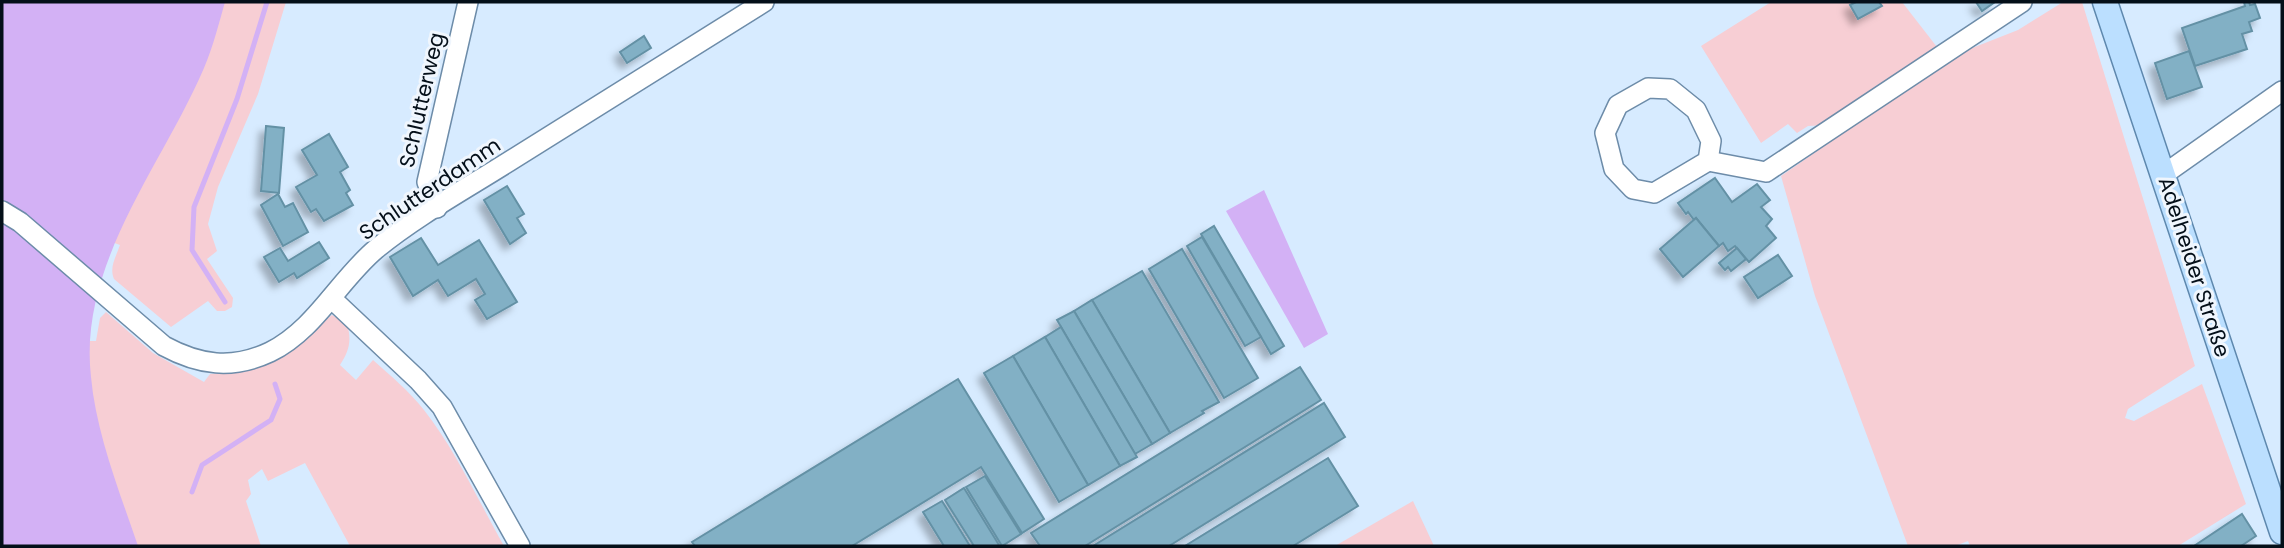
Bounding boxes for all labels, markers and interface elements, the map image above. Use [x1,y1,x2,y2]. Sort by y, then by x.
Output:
street label: Schlutterweg [392,30,451,170]
street label: Schlutterdamm [353,130,506,247]
street label: Adelheider Straße [2152,173,2237,361]

